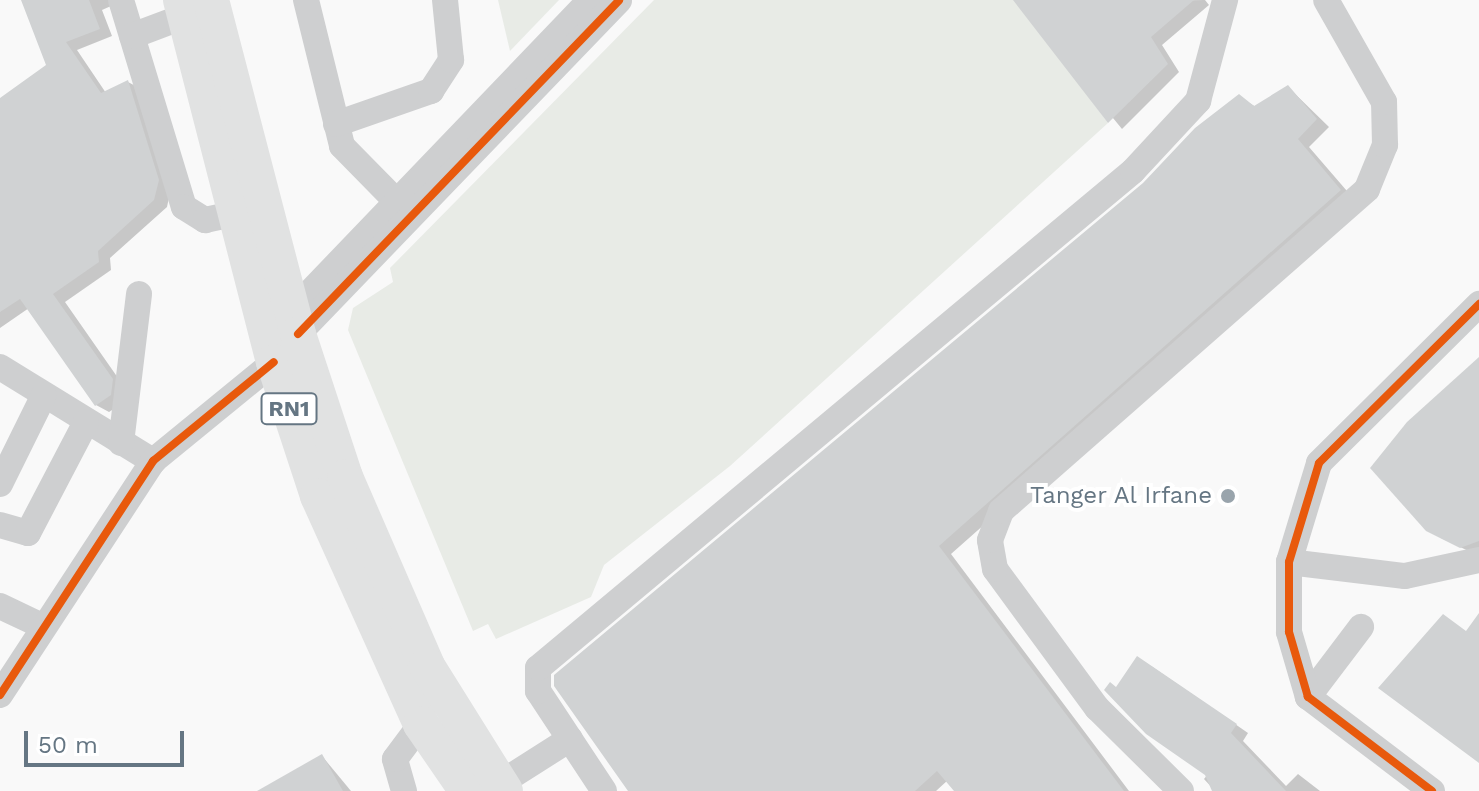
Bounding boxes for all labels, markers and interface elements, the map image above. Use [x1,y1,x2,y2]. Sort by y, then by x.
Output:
road number: RN1 [259,391,319,427]
place label: Tanger Al Irfane [1028,482,1212,510]
marker: Tanger Al Irfane [1219,487,1237,505]
scale bar [28,715,188,765]
text: 50 m [38,731,98,759]

